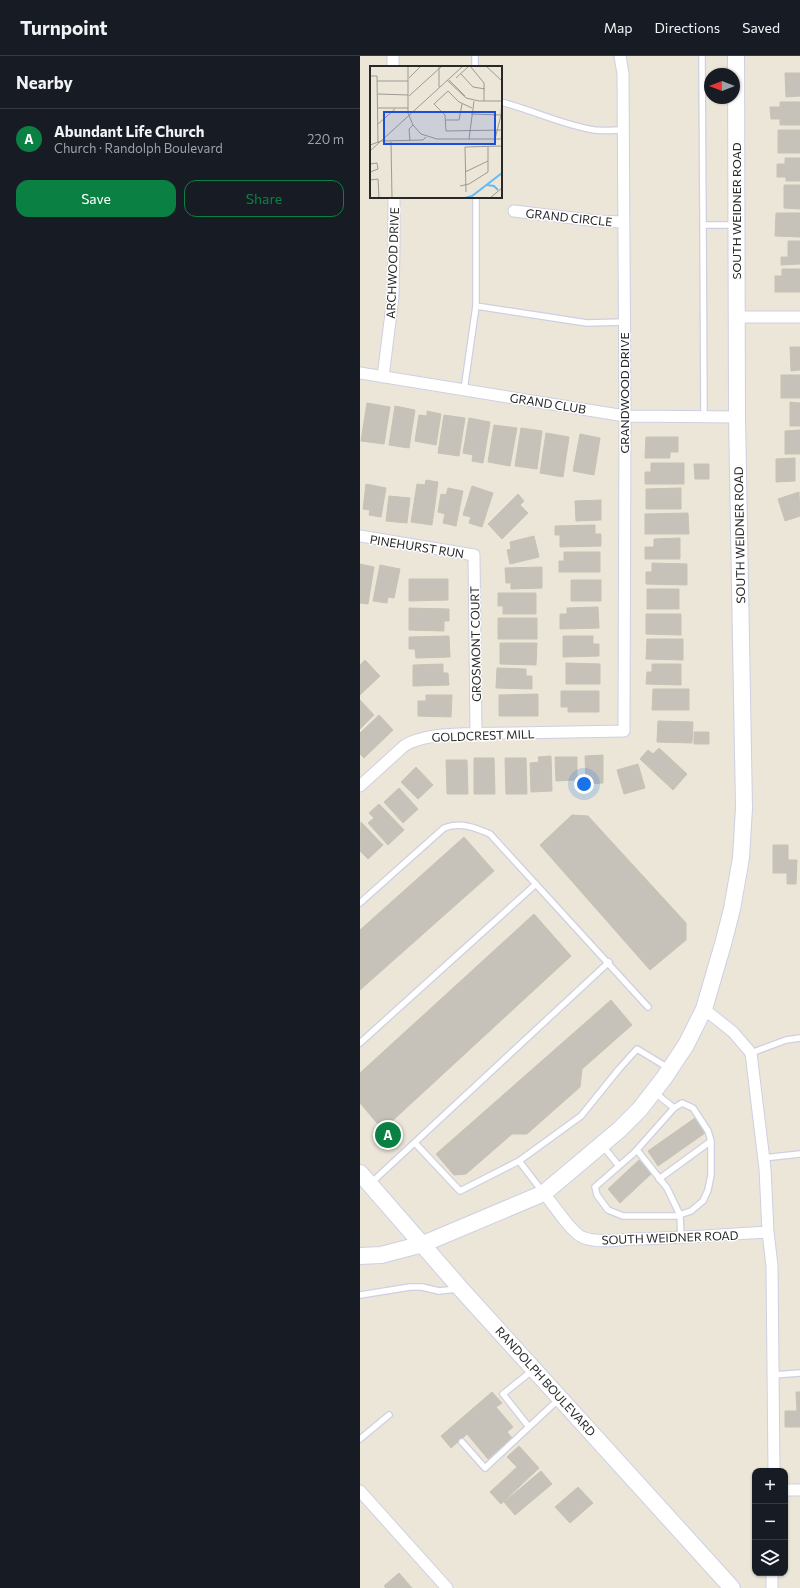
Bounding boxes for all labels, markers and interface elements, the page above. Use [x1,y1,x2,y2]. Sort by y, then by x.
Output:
text: Turnpoint [20,16,108,39]
text: Map [604,19,633,36]
text: Directions [655,19,720,36]
text: Saved [742,19,780,36]
inset map [370,66,502,198]
north arrow [704,68,740,104]
text: Nearby [16,72,73,93]
text: Abundant Life Church [54,122,204,140]
text: A [24,131,34,147]
text: 220 m [307,131,344,147]
text: Church · Randolph Boulevard [54,140,223,156]
street label: SOUTH WEIDNER ROAD [729,142,743,280]
button: Save [16,180,176,217]
button: Share [184,180,344,217]
street label: GRAND CIRCLE [525,205,613,229]
street label: ARCHWOOD DRIVE [383,207,401,319]
street label: GRANDWOOD DRIVE [617,332,631,454]
street label: GRAND CLUB [509,390,587,416]
street label: SOUTH WEIDNER ROAD [731,466,747,604]
street label: PINEHURST RUN [369,532,465,560]
street label: GROSMONT COURT [467,586,483,702]
street label: GOLDCREST MILL [431,726,535,744]
your location [574,774,594,794]
pin: A [375,1120,401,1150]
street label: SOUTH WEIDNER ROAD [601,1228,739,1246]
street label: RANDOLPH BOULEVARD [493,1323,599,1439]
map controls [752,1468,788,1576]
button: + [752,1468,788,1504]
button: − [752,1504,788,1540]
button: layers [752,1540,788,1576]

